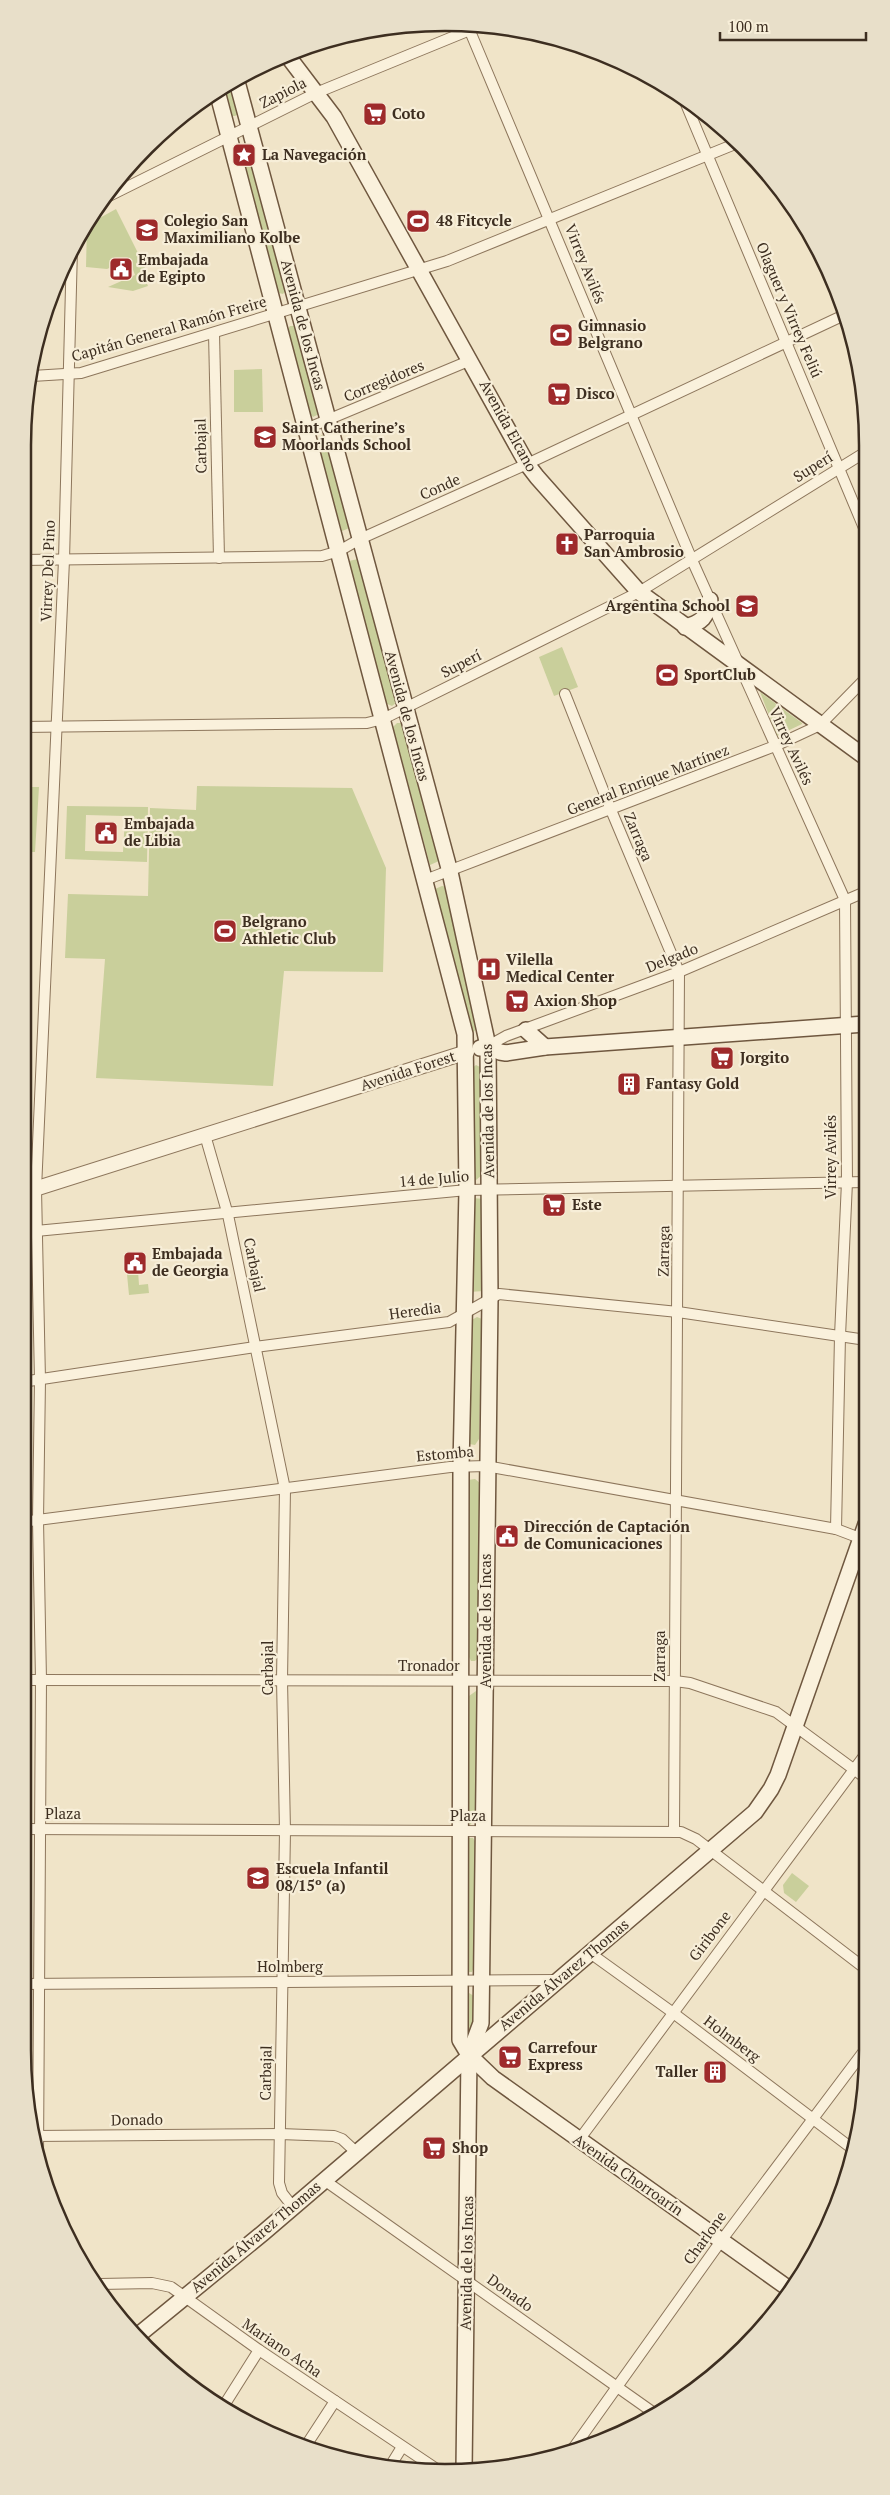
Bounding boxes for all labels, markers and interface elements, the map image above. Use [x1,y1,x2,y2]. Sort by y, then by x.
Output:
scale bar [720,10,866,42]
text: 100 m [728,16,769,36]
street label: Zapiola [256,72,310,112]
supermarket icon: Coto [362,101,388,127]
place label: Coto [392,103,425,123]
place icon: La Navegación [231,142,257,168]
place label: La Navegación [262,144,367,164]
sports icon: 48 Fitcycle [405,208,431,234]
place label: Colegio San Maximiliano Kolbe [164,210,300,247]
place label: 48 Fitcycle [436,210,512,230]
school or university icon: Colegio San Maximiliano Kolbe [134,217,160,243]
street label: Virrey Avilés [561,221,611,306]
street label: Olaguer y Virrey Feliú [752,239,828,381]
place label: Embajada de Egipto [138,249,209,286]
public building icon: Embajada de Egipto [108,256,134,282]
street label: Avenida de los Incas [277,257,331,392]
street label: Capitán General Ramón Freire [69,291,269,365]
place label: Gimnasio Belgrano [578,315,646,352]
sports icon: Gimnasio Belgrano [548,322,574,348]
street label: Corregidores [340,354,427,406]
street label: Avenida Elcano [475,376,542,475]
supermarket icon: Disco [546,381,572,407]
place label: Disco [576,383,615,403]
place label: Saint Catherine’s Moorlands School [282,417,411,454]
street label: Carbajal [190,418,210,474]
school or university icon: Saint Catherine’s Moorlands School [252,424,278,450]
street label: Superí [789,446,836,486]
street label: Conde [416,468,463,504]
street label: Virrey Del Pino [35,520,59,622]
place label: Parroquia San Ambrosio [584,524,684,561]
church icon: Parroquia San Ambrosio [554,531,580,557]
school or university icon: Argentina School [734,593,760,619]
place label: Argentina School [605,595,730,615]
street label: Superí [437,644,485,682]
street label: Avenida de los Incas [381,648,435,783]
sports icon: SportClub [654,662,680,688]
place label: SportClub [684,664,756,684]
street label: Virrey Avilés [765,703,819,788]
street label: General Enrique Martínez [564,739,731,819]
street label: Zarraga [620,809,658,865]
place label: Embajada de Libia [124,813,195,850]
public building icon: Embajada de Libia [93,820,119,846]
place label: Belgrano Athletic Club [242,911,336,948]
sports icon: Belgrano Athletic Club [212,918,238,944]
street label: Delgado [642,938,701,977]
place label: Vilella Medical Center [506,949,615,986]
hospital icon: Vilella Medical Center [476,956,502,982]
supermarket icon: Axion Shop [504,988,530,1014]
place label: Axion Shop [534,990,617,1010]
street label: Avenida de los Incas [476,1043,498,1179]
street label: Avenida Forest [358,1045,458,1095]
supermarket icon: Jorgito [709,1045,735,1071]
place label: Jorgito [740,1047,789,1067]
building icon: Fantasy Gold [616,1071,642,1097]
place label: Fantasy Gold [646,1073,739,1093]
street label: Virrey Avilés [820,1115,840,1199]
street label: 14 de Julio [398,1165,470,1191]
supermarket icon: Este [541,1192,567,1218]
place label: Este [572,1194,602,1214]
street label: Zarraga [653,1225,673,1277]
street label: Carbajal [239,1236,270,1294]
place label: Embajada de Georgia [152,1243,230,1280]
public building icon: Embajada de Georgia [122,1250,148,1276]
street label: Heredia [388,1296,443,1324]
street label: Estomba [415,1440,475,1465]
place label: Dirección de Captación de Comunicaciones [524,1516,690,1553]
public building icon: Dirección de Captación de Comunicaciones [494,1523,520,1549]
street label: Avenida de los Incas [475,1554,495,1688]
street label: Zarraga [649,1630,669,1682]
street label: Carbajal [257,1640,277,1696]
street label: Tronador [398,1655,460,1675]
street label: Plaza [45,1803,81,1823]
street label: Plaza [450,1805,486,1825]
place label: Escuela Infantil 08/15º (a) [276,1858,389,1895]
school or university icon: Escuela Infantil 08/15º (a) [245,1865,271,1891]
street label: Giribone [684,1906,735,1965]
street label: Avenida Álvarez Thomas [494,1914,633,2035]
street label: Holmberg [257,1956,324,1976]
street label: Holmberg [700,2010,766,2067]
place label: Carrefour Express [528,2037,598,2074]
supermarket icon: Carrefour Express [497,2044,523,2070]
street label: Carbajal [255,2045,275,2101]
building icon: Taller [702,2059,728,2085]
place label: Taller [656,2061,699,2081]
street label: Donado [111,2109,163,2129]
street label: Avenida Chorroarín [569,2129,688,2220]
supermarket icon: Shop [421,2135,447,2161]
place label: Shop [452,2137,488,2157]
street label: Avenida Álvarez Thomas [186,2176,325,2297]
street label: Avenida de los Incas [455,2195,477,2331]
street label: Charlone [678,2207,730,2268]
street label: Donado [484,2269,538,2316]
street label: Mariano Acha [239,2313,327,2381]

